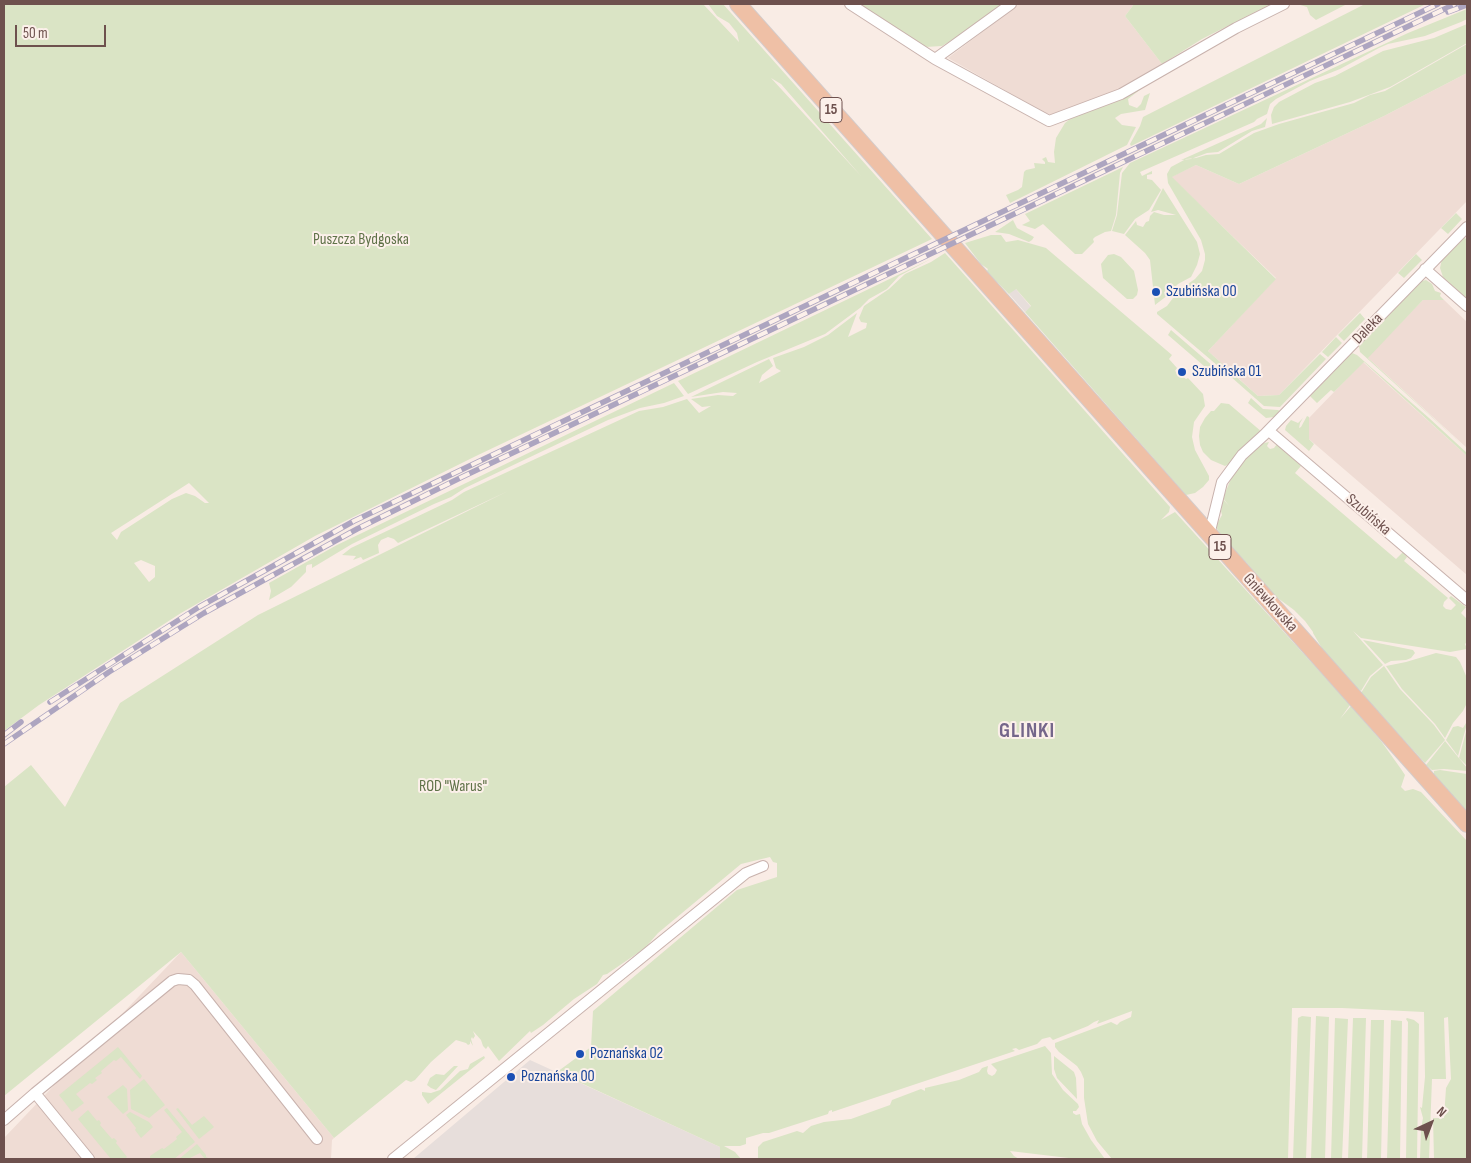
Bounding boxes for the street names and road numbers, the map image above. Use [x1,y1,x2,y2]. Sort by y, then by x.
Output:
road number: 15 [820,98,842,122]
street label: Daleka [1349,310,1387,348]
street label: Szubińska [1341,490,1395,540]
road number: 15 [1209,534,1231,560]
street label: Gniewkowska [1239,570,1301,636]

